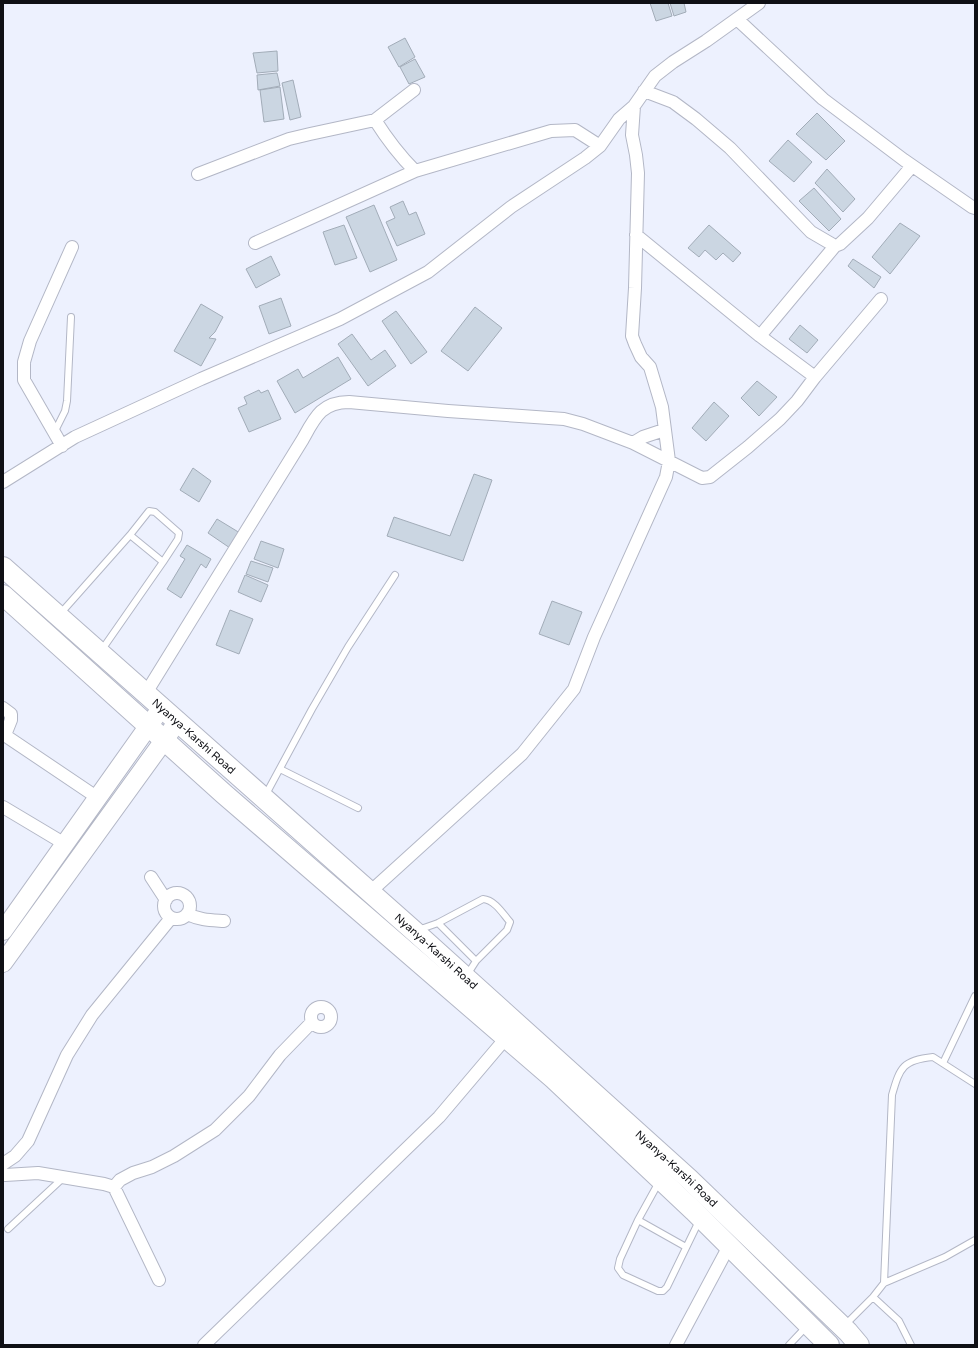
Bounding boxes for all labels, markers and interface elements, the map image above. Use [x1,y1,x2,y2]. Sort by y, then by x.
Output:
street label: Nyanya-Karshi Road [149,696,238,777]
street label: Nyanya-Karshi Road [392,911,480,992]
street label: Nyanya-Karshi Road [632,1128,720,1210]

